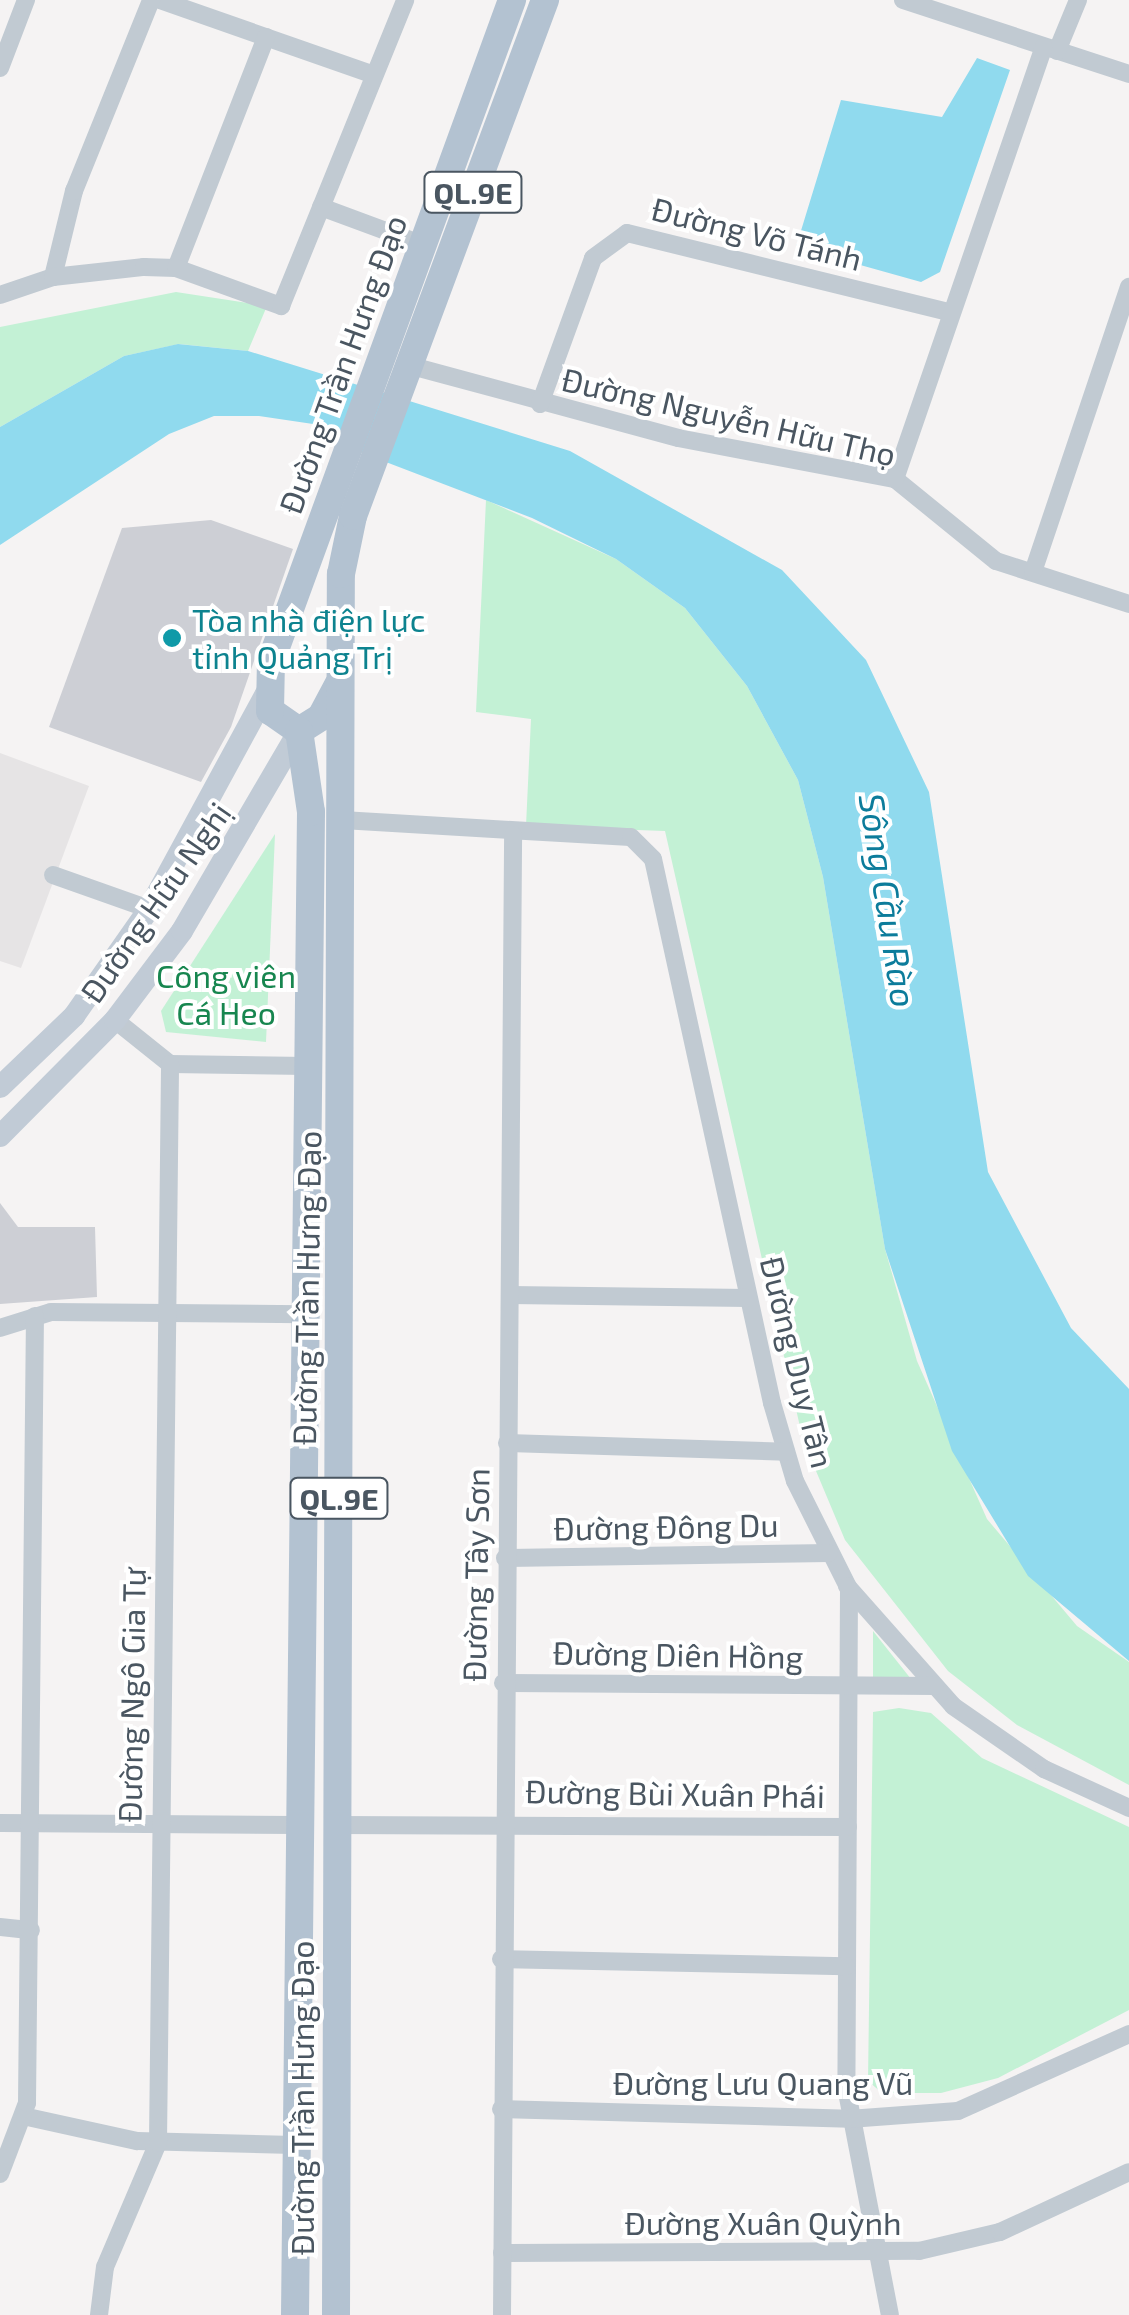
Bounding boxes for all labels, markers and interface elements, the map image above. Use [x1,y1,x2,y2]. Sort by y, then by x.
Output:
road number: QL.9E [423,167,523,217]
street label: Đường Võ Tánh [647,188,867,278]
street label: Đường Trần Hưng Đạo [270,209,414,519]
street label: Đường Nguyễn Hữu Thọ [558,359,900,473]
place label: Tòa nhà điện lực tỉnh Quảng Trị [192,601,425,676]
marker: Tòa nhà điện lực tỉnh Quảng Trị [161,627,183,649]
water label: Sông Cầu Rào [851,790,927,1010]
street label: Đường Hữu Nghị [72,795,238,1009]
park label: Công viên Cá Heo [156,957,296,1032]
street label: Đường Trần Hưng Đạo [284,1130,328,1446]
street label: Đường Duy Tân [753,1252,843,1472]
street label: Đường Tây Sơn [454,1467,496,1683]
road number: QL.9E [289,1473,389,1523]
street label: Đường Đông Du [553,1505,779,1547]
street label: Đường Ngô Gia Tự [110,1567,152,1823]
street label: Đường Diên Hồng [552,1633,804,1675]
street label: Đường Bùi Xuân Phái [525,1771,825,1815]
street label: Đường Trần Hưng Đạo [282,1940,320,2256]
street label: Đường Lưu Quang Vũ [612,2063,914,2101]
street label: Đường Xuân Quỳnh [624,2203,902,2241]

